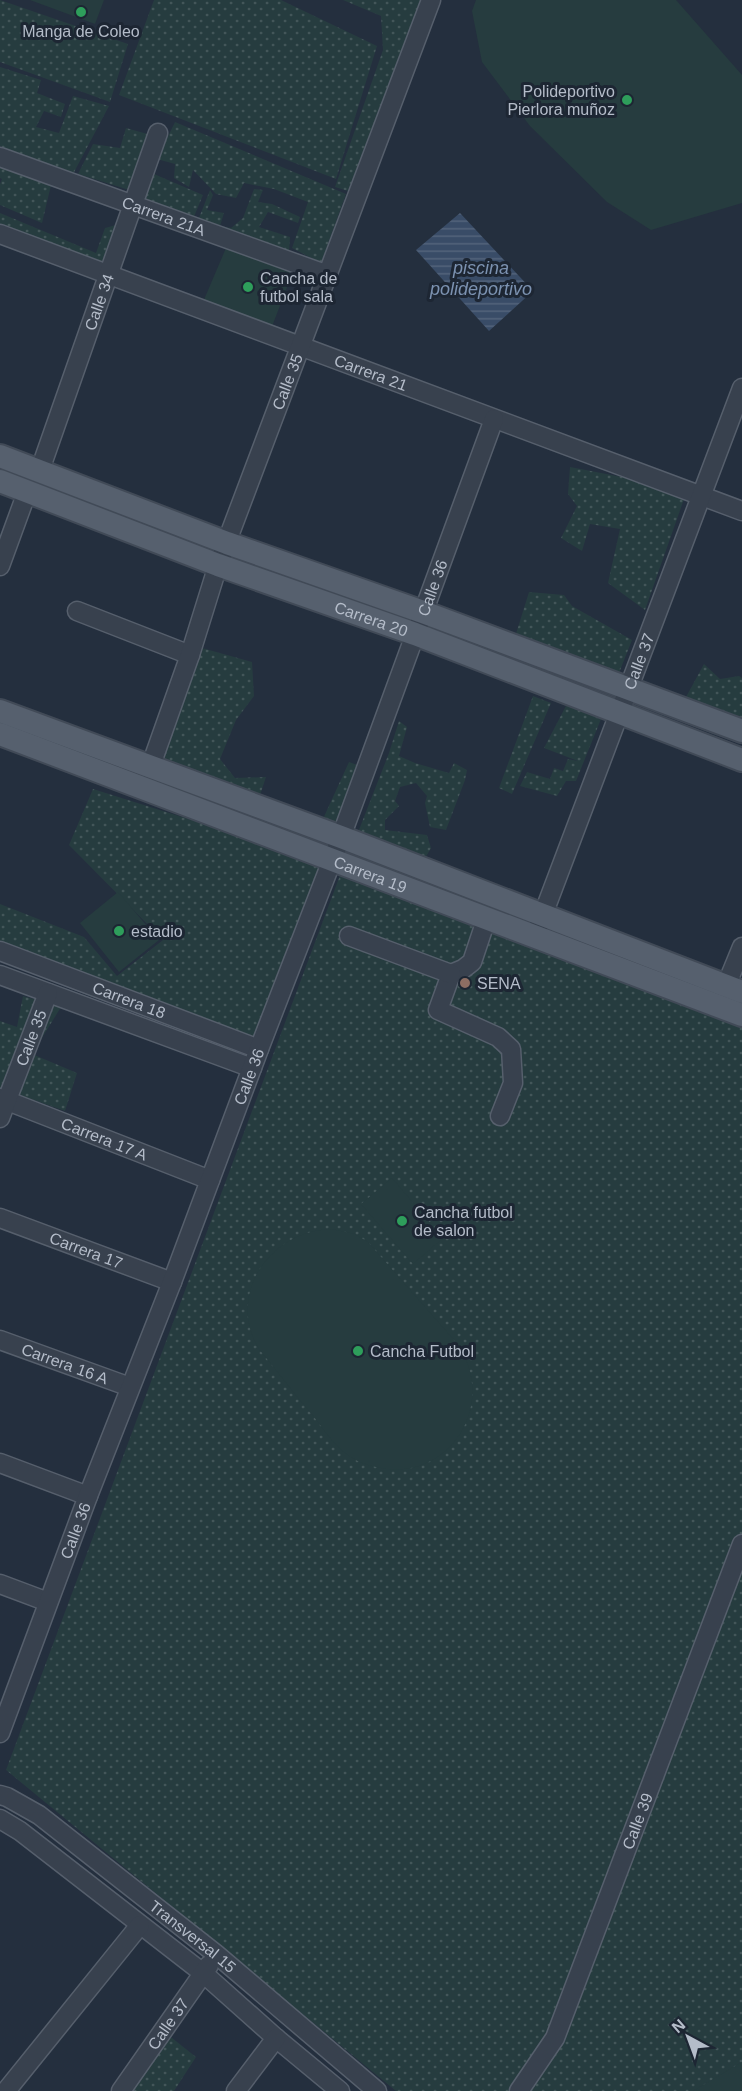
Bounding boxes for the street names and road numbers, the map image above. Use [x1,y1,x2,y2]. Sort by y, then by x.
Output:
street label: Carrera 21A [120,194,208,239]
street label: Calle 34 [82,272,117,333]
street label: Calle 35 [269,351,306,412]
street label: Carrera 21 [332,352,410,394]
street label: Calle 36 [415,557,451,619]
street label: Carrera 20 [332,598,410,640]
street label: Calle 37 [621,631,658,692]
street label: Carrera 19 [331,853,409,896]
street label: Carrera 18 [90,979,168,1022]
street label: Calle 35 [13,1007,50,1068]
street label: Calle 36 [231,1046,267,1107]
street label: Carrera 17 A [59,1115,150,1164]
street label: Carrera 17 [47,1229,125,1272]
street label: Carrera 16 A [19,1341,111,1387]
street label: Calle 36 [57,1500,94,1561]
street label: Calle 39 [619,1791,656,1852]
street label: Transversal 15 [146,1897,239,1976]
street label: Calle 37 [145,1995,192,2053]

